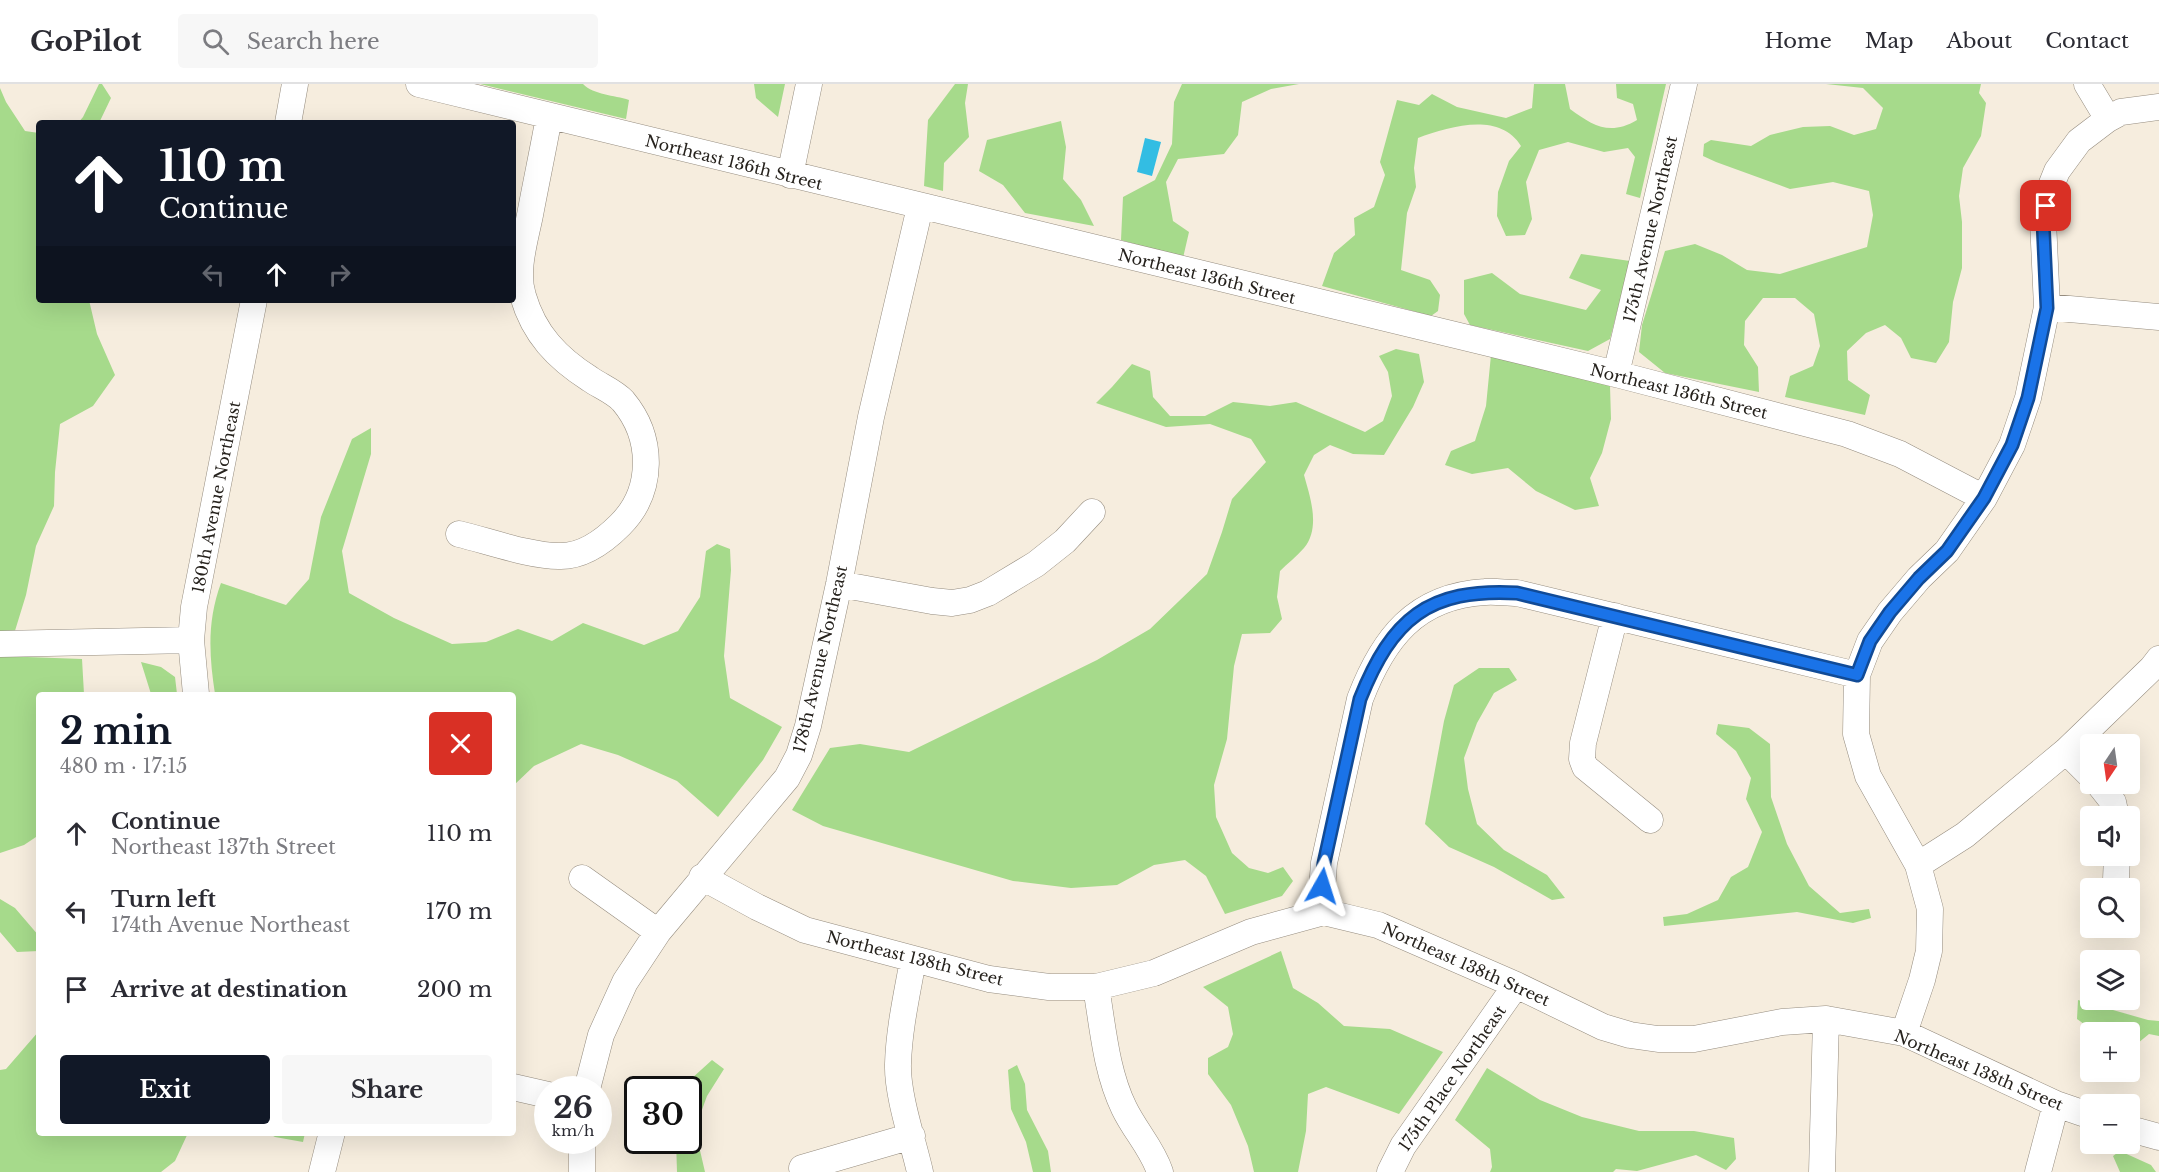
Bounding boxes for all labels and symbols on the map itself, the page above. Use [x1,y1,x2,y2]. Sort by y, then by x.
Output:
street label: Northeast 136th Street [643,130,825,194]
street label: 175th Avenue Northeast [1619,134,1681,324]
pin [2020,180,2071,231]
street label: Northeast 136th Street [1116,244,1298,308]
street label: Northeast 136th Street [1588,359,1770,423]
street label: 180th Avenue Northeast [188,399,244,595]
street label: 178th Avenue Northeast [789,563,851,755]
north arrow [2080,734,2140,794]
position arrow [1290,854,1354,918]
street label: Northeast 138th Street [1379,918,1553,1010]
street label: Northeast 138th Street [825,926,1005,990]
street label: 175th Place Northeast [1394,1001,1510,1155]
street label: Northeast 138th Street [1892,1025,2066,1115]
speed limit sign: 30 [624,1076,702,1154]

